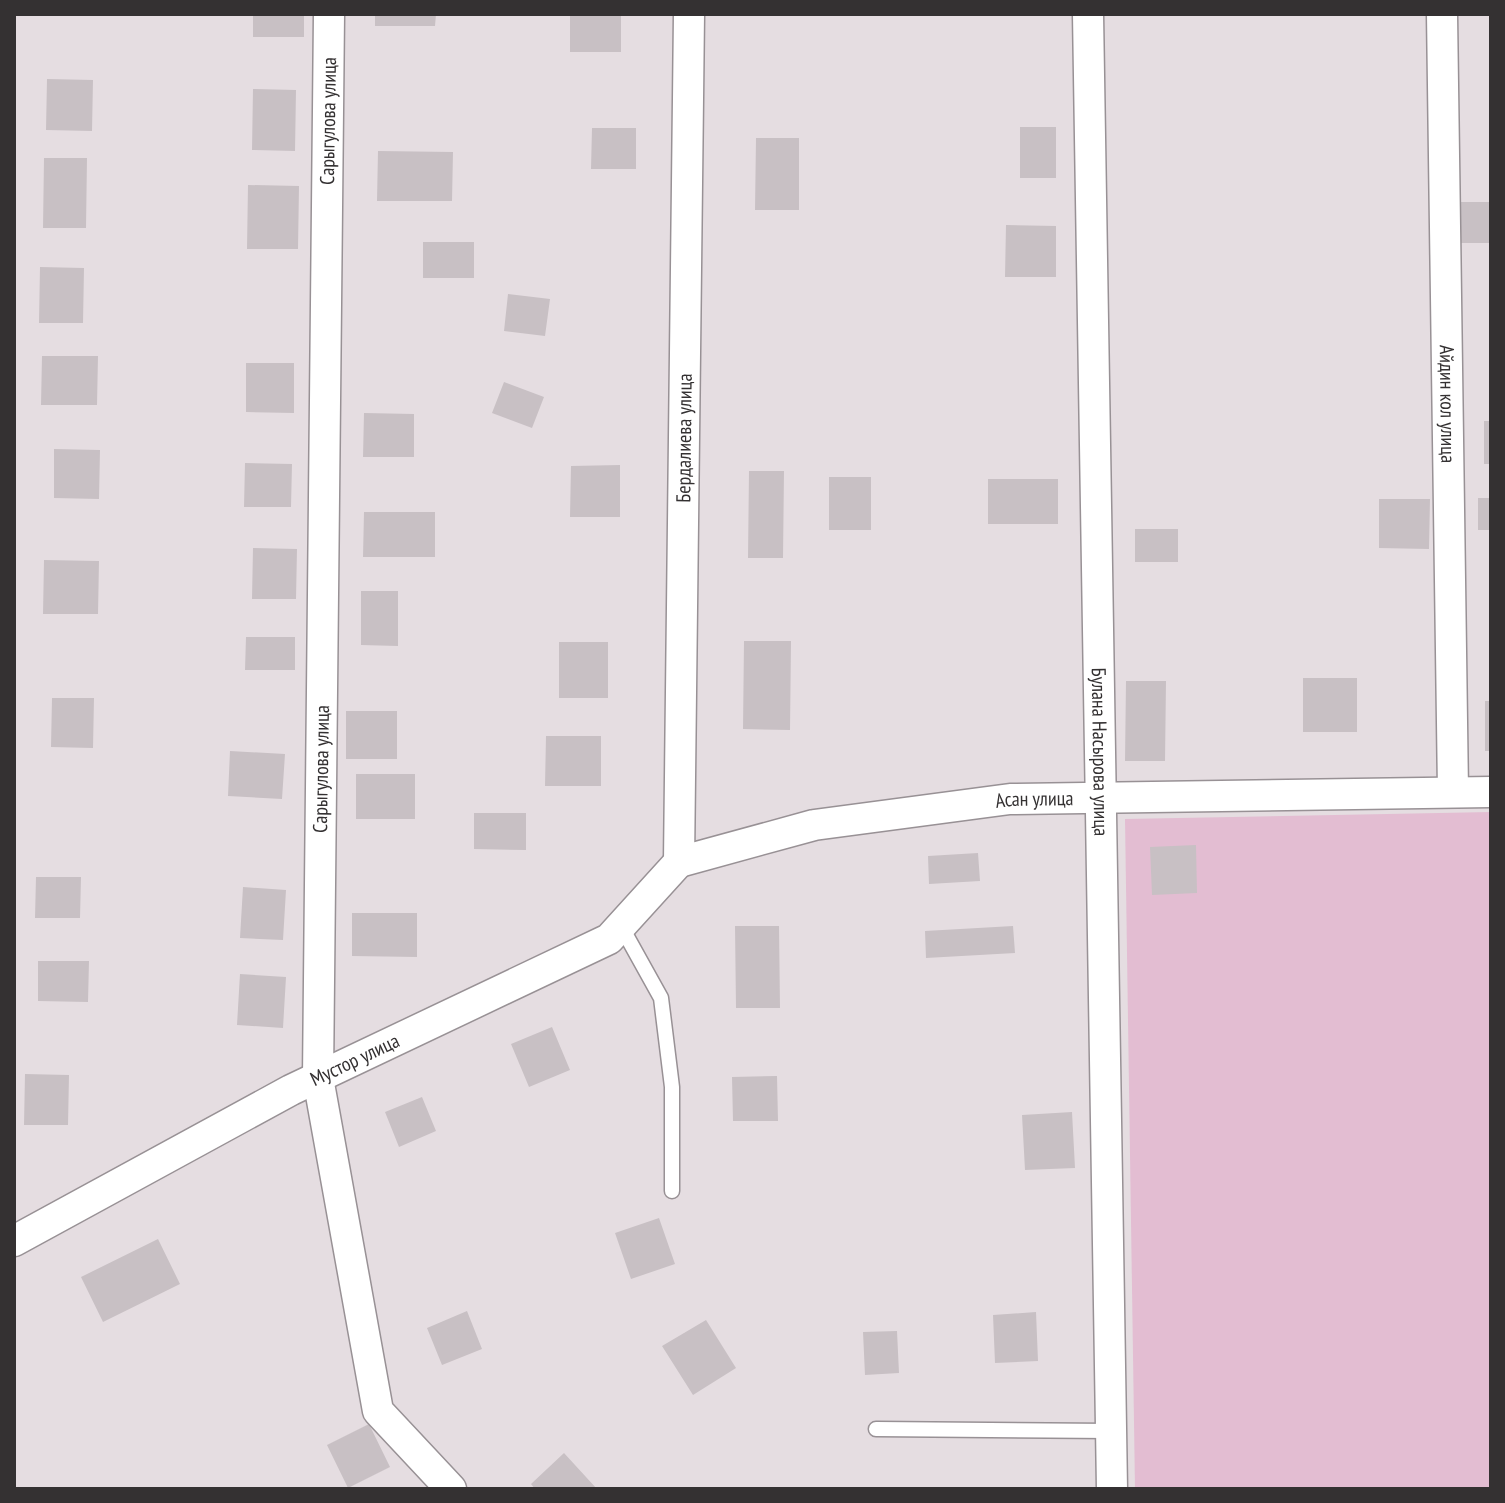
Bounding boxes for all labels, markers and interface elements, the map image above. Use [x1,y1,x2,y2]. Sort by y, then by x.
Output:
street label: Сарыгулова улица [314,57,342,185]
street label: Айдин кол улица [1434,345,1461,463]
street label: Бердалиева улица [670,373,698,503]
street label: Булана Насырова улица [1086,667,1114,836]
street label: Сарыгулова улица [307,705,335,833]
street label: Асан улица [994,785,1074,814]
street label: Мустор улица [306,1027,404,1092]

